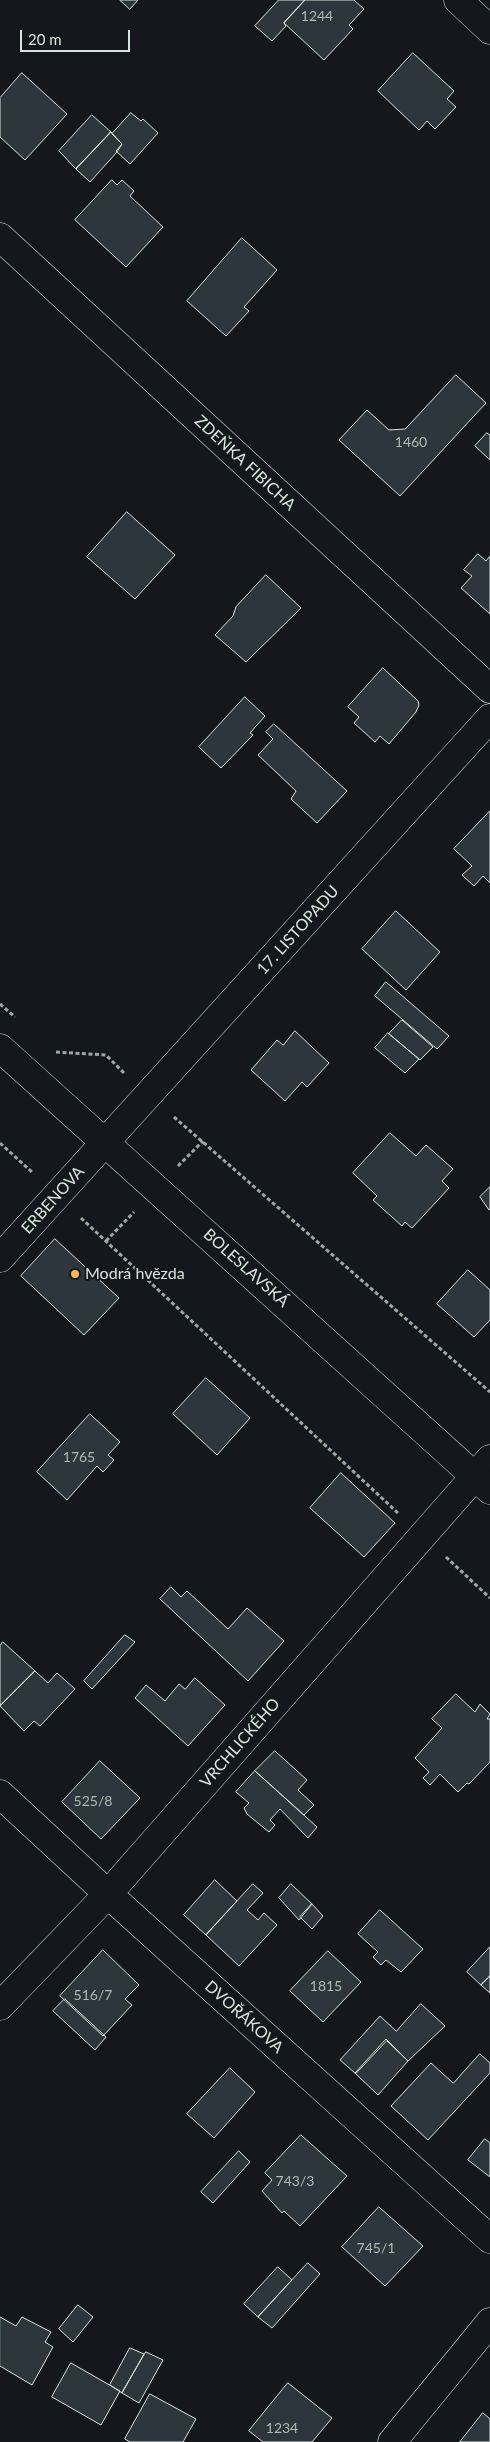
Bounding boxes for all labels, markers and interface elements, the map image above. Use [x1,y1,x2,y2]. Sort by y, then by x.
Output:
house number: 1244 [301,8,333,24]
scale bar [22,20,132,52]
text: 20 m [28,30,62,48]
street label: ZDEŇKA FIBICHA [191,411,299,515]
house number: 1460 [395,434,427,450]
street label: 17. LISTOPADU [253,882,343,978]
street label: ERBENOVA [18,1162,88,1238]
street label: BOLESLAVSKÁ [199,1225,293,1311]
place label: Modrá hvězda [85,1264,185,1284]
marker: Modrá hvězda [69,1268,81,1280]
house number: 1765 [63,1449,95,1465]
street label: VRCHLICKÉHO [196,1694,284,1792]
house number: 525/8 [74,1793,112,1809]
street label: DVOŘÁKOVA [201,1977,287,2057]
house number: 1815 [310,1978,342,1994]
house number: 516/7 [74,1987,112,2003]
house number: 743/3 [276,2173,314,2189]
house number: 745/1 [357,2240,395,2256]
house number: 1234 [266,2420,298,2436]

